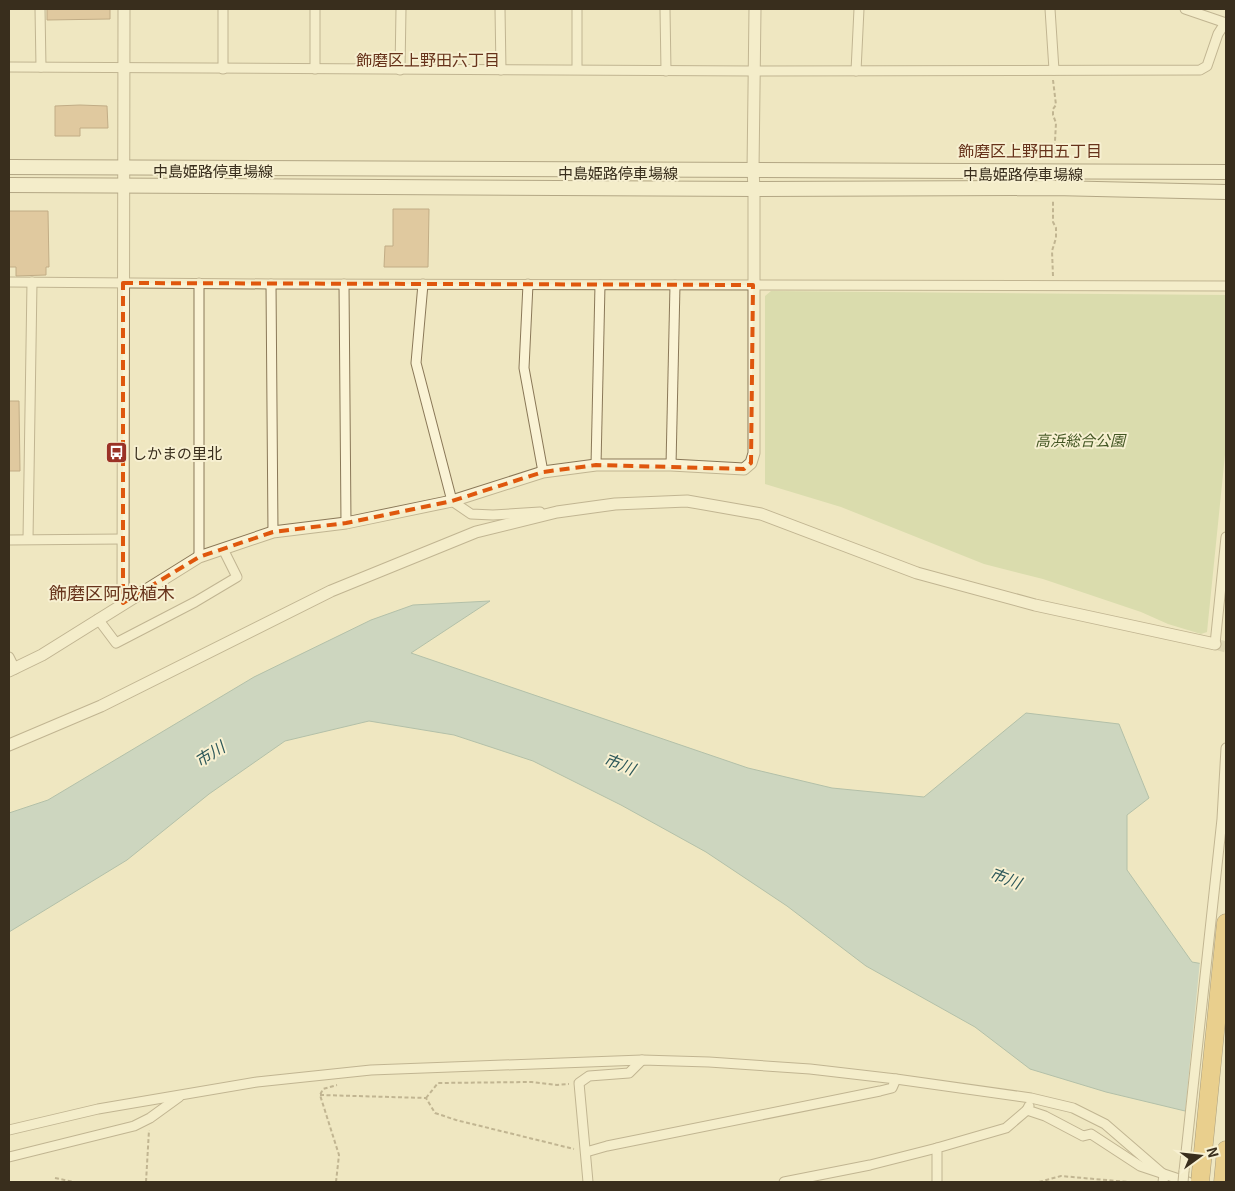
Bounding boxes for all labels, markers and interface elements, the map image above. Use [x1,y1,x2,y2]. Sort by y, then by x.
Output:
district label: 飾磨区上野田六丁目 [356,47,500,71]
district label: 飾磨区上野田五丁目 [958,138,1102,162]
street label: 中島姫路停車場線 [153,160,273,181]
street label: 中島姫路停車場線 [558,162,678,183]
street label: 中島姫路停車場線 [963,163,1083,184]
park label: 高浜総合公園 [1035,429,1127,450]
bus stop icon: しかまの里北 [104,440,128,464]
place label: しかまの里北 [132,442,222,463]
district label: 飾磨区阿成植木 [49,579,175,605]
water label: 市川 [189,733,231,772]
water label: 市川 [601,746,641,781]
water label: 市川 [987,860,1027,895]
north arrow [1175,1131,1225,1181]
text: N [1203,1145,1225,1160]

